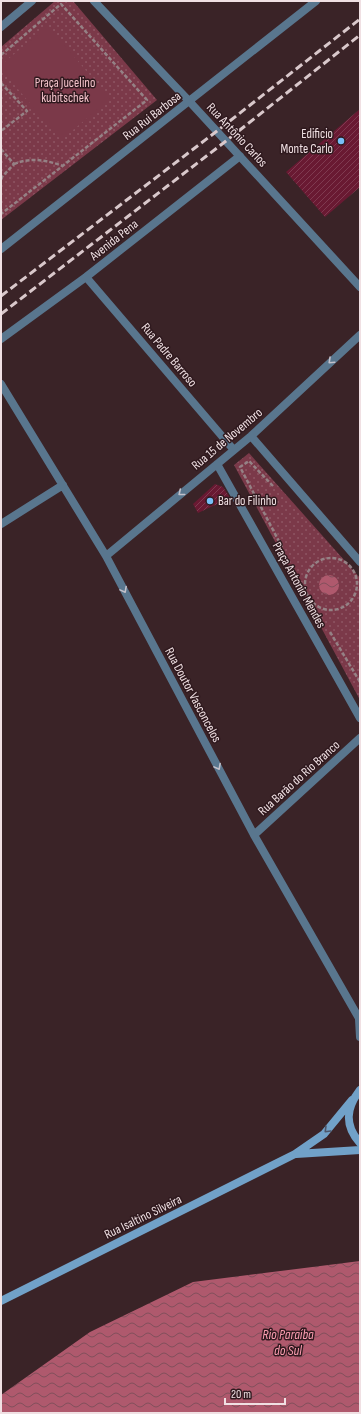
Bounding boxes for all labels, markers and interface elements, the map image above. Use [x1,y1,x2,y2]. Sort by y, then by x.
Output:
park label: Praça Jucelino kubitschek [35,75,95,106]
street label: Rua Rui Barbosa [120,88,184,144]
street label: Rua Antônio Carlos [203,100,271,171]
place label: Edificio Monte Carlo [280,126,333,157]
marker: Edificio Monte Carlo [336,136,346,146]
street label: Avenida Pena [86,216,142,265]
street label: Rua Padre Barroso [138,320,200,390]
one-way arrow [329,357,336,364]
street label: Rua 15 de Novembro [188,405,266,473]
one-way arrow [179,489,186,496]
place label: Bar do Filinho [218,493,277,509]
marker: Bar do Filinho [205,496,215,506]
street label: Praça Antonio Mendes [269,539,329,631]
one-way arrow [119,586,127,593]
street label: Rua Doutor Vasconcelos [161,645,225,745]
street label: Rua Barão do Rio Branco [255,737,343,819]
one-way arrow [213,763,220,770]
one-way arrow [324,1125,332,1133]
street label: Rua Isaltino Silveira [102,1191,184,1243]
water label: Rio Paraíba do Sul [262,1326,314,1359]
scale bar [225,1380,285,1406]
text: 20 m [231,1387,251,1402]

